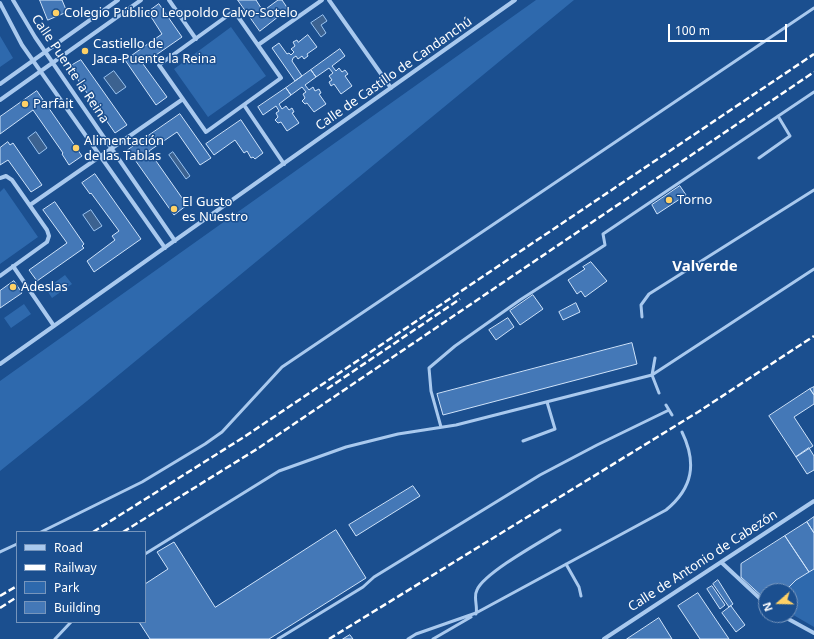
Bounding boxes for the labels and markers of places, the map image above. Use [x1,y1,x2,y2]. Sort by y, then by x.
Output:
place label: Colegio Público Leopoldo Calvo-Sotelo [64,5,298,21]
marker: Colegio Público Leopoldo Calvo-Sotelo [51,8,61,18]
place label: Castiello de Jaca-Puente la Reina [93,36,216,67]
marker: Castiello de Jaca-Puente la Reina [80,46,90,56]
place label: Parfait [33,96,73,112]
marker: Parfait [20,99,30,109]
place label: Alimentación de las Tablas [84,133,164,164]
marker: Alimentación de las Tablas [71,143,81,153]
place label: Torno [677,192,712,208]
place label: El Gusto es Nuestro [182,194,248,225]
marker: Torno [664,195,674,205]
marker: El Gusto es Nuestro [169,204,179,214]
place label: Adeslas [21,279,68,295]
marker: Adeslas [8,282,18,292]

